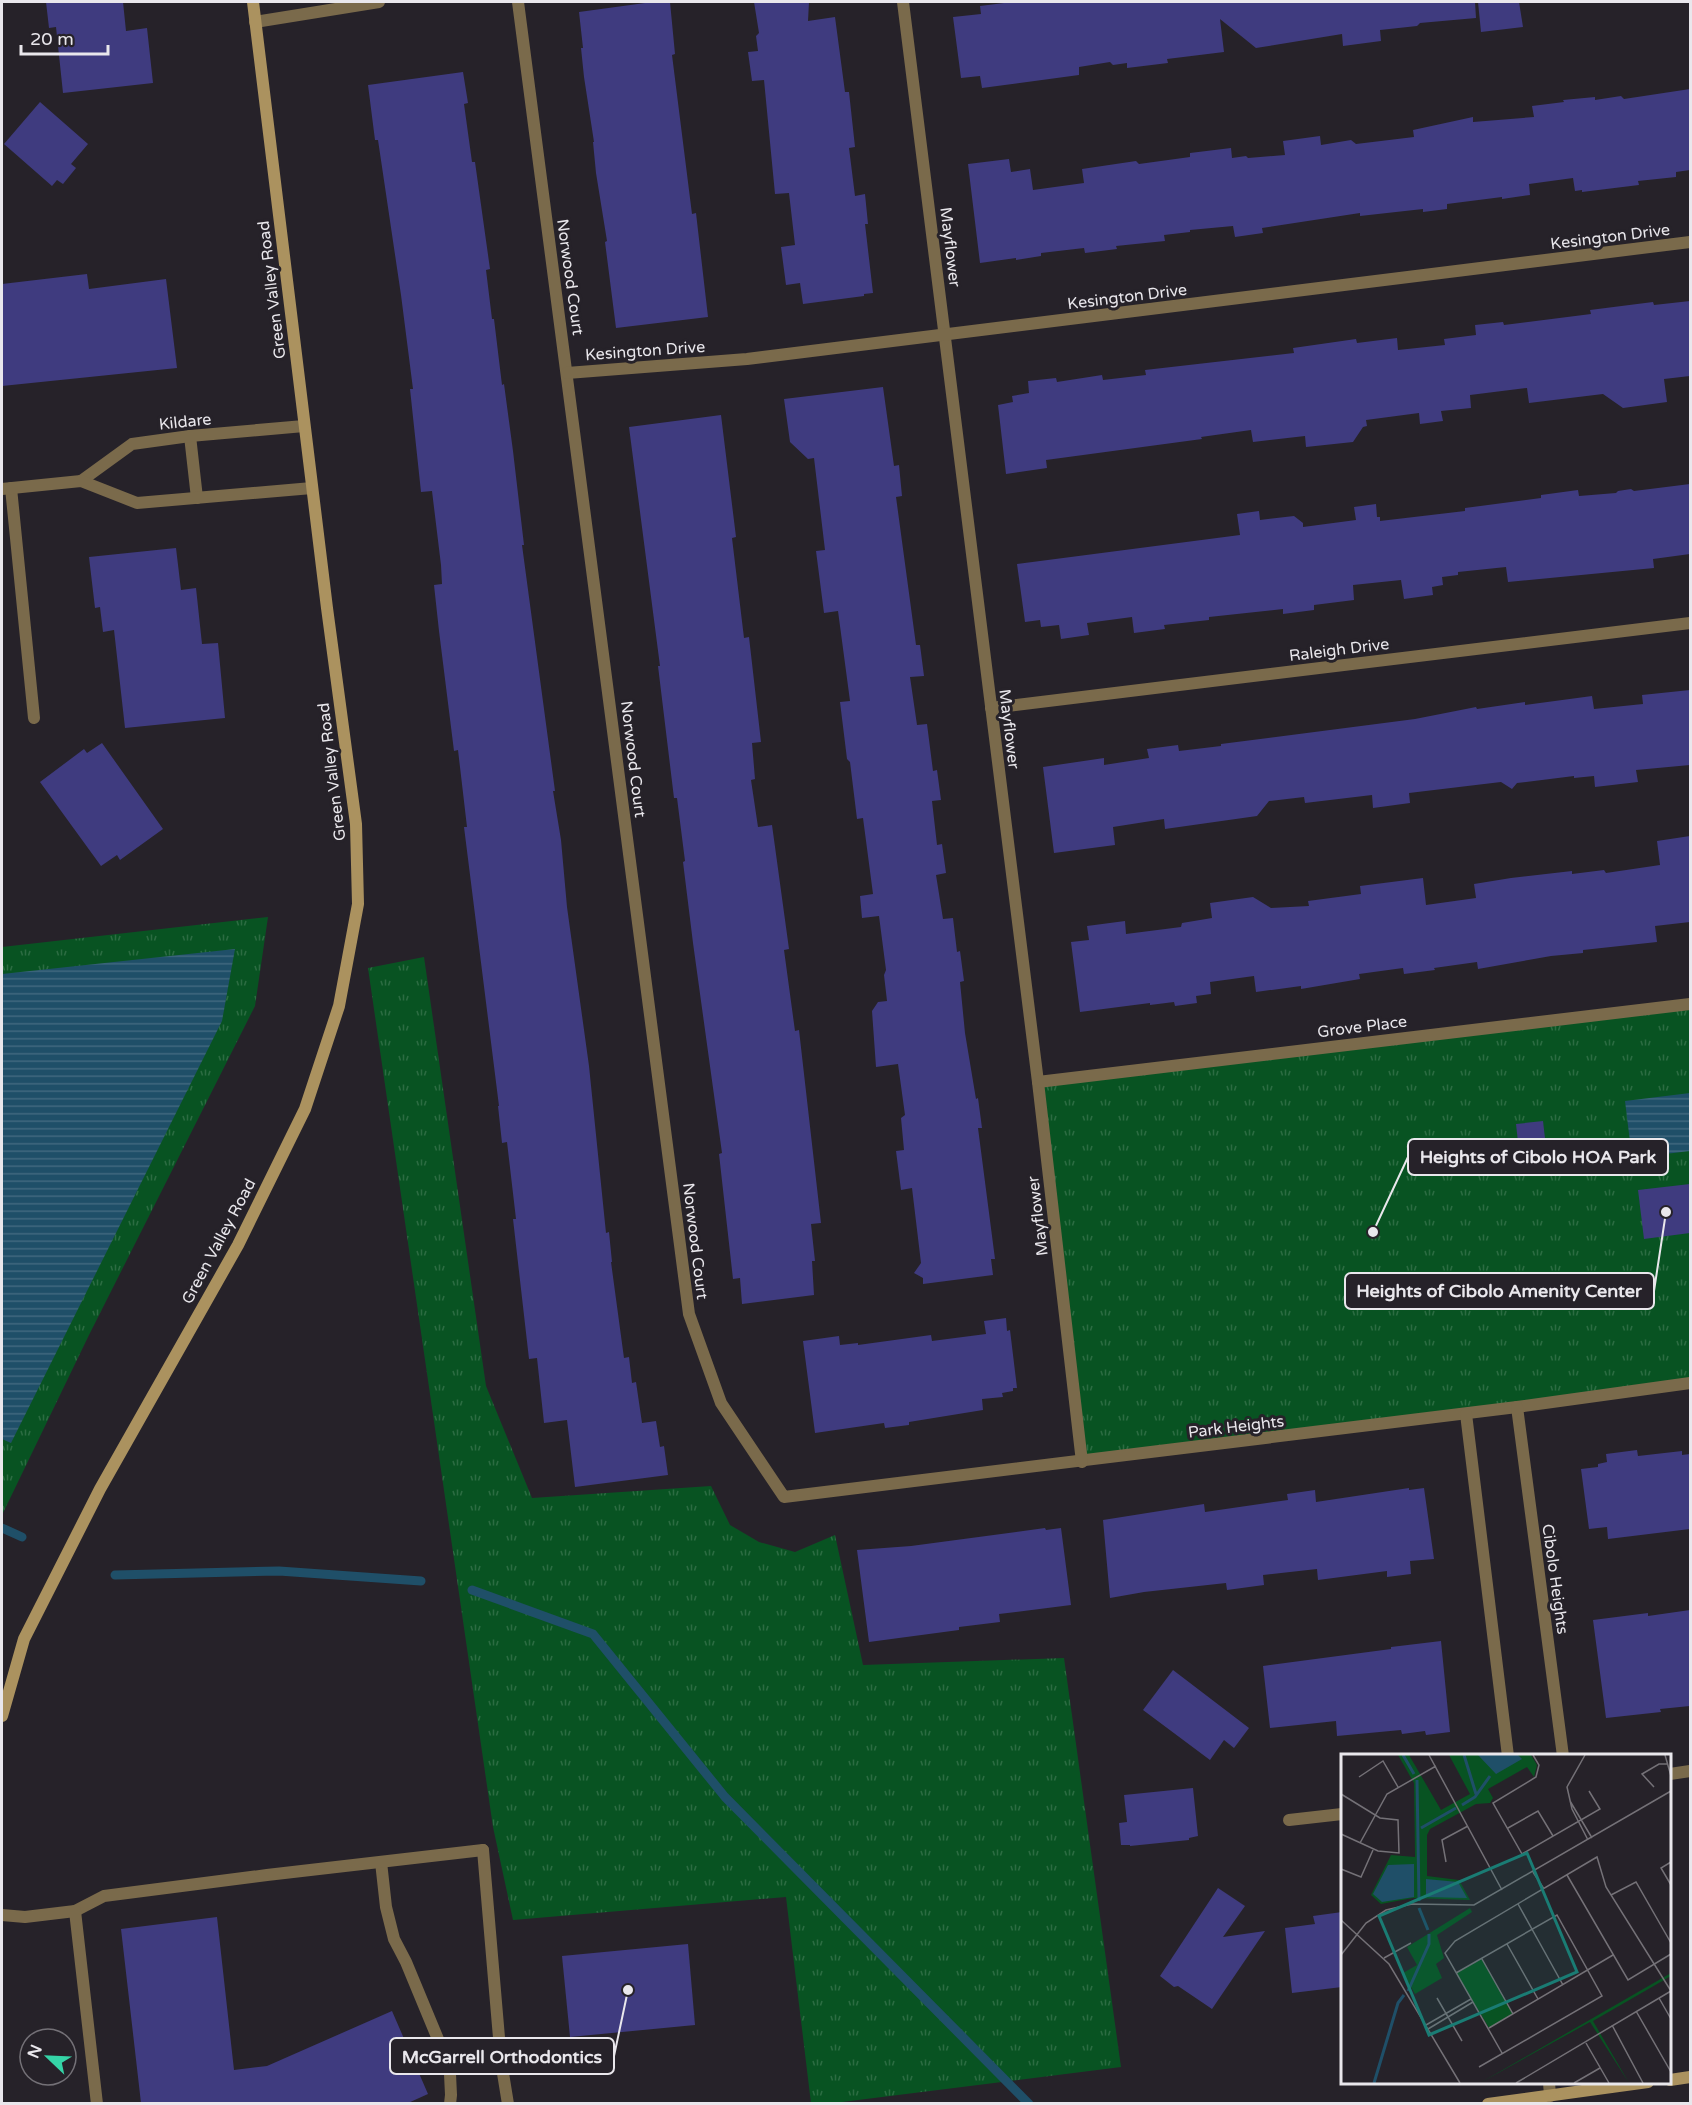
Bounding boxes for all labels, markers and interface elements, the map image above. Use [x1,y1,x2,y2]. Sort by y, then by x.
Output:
scale bar [21,18,108,56]
text: 20 m [30,28,74,50]
street label: Mayflower [935,206,965,289]
street label: Norwood Court [552,218,588,337]
street label: Green Valley Road [254,220,290,360]
street label: Kesington Drive [1549,220,1671,254]
street label: Kesington Drive [1066,280,1188,314]
street label: Kesington Drive [584,337,706,365]
street label: Kildare [158,409,212,435]
street label: Raleigh Drive [1288,634,1390,666]
street label: Mayflower [994,688,1024,771]
street label: Norwood Court [616,700,650,819]
street label: Green Valley Road [314,702,350,842]
street label: Grove Place [1316,1012,1408,1042]
callout: Heights of Cibolo HOA Park [1408,1139,1668,1175]
text: Heights of Cibolo HOA Park [1420,1146,1656,1168]
street label: Mayflower [1023,1174,1053,1257]
street label: Green Valley Road [177,1175,260,1308]
street label: Norwood Court [678,1182,712,1301]
callout: Heights of Cibolo Amenity Center [1345,1273,1654,1309]
text: Heights of Cibolo Amenity Center [1356,1280,1643,1302]
street label: Park Heights [1187,1411,1285,1443]
street label: Cibolo Heights [1537,1523,1573,1636]
inset map [1341,1754,1671,2084]
north arrow [18,2027,78,2087]
callout: McGarrell Orthodontics [390,2038,614,2074]
text: N [23,2042,47,2061]
text: McGarrell Orthodontics [402,2046,603,2068]

